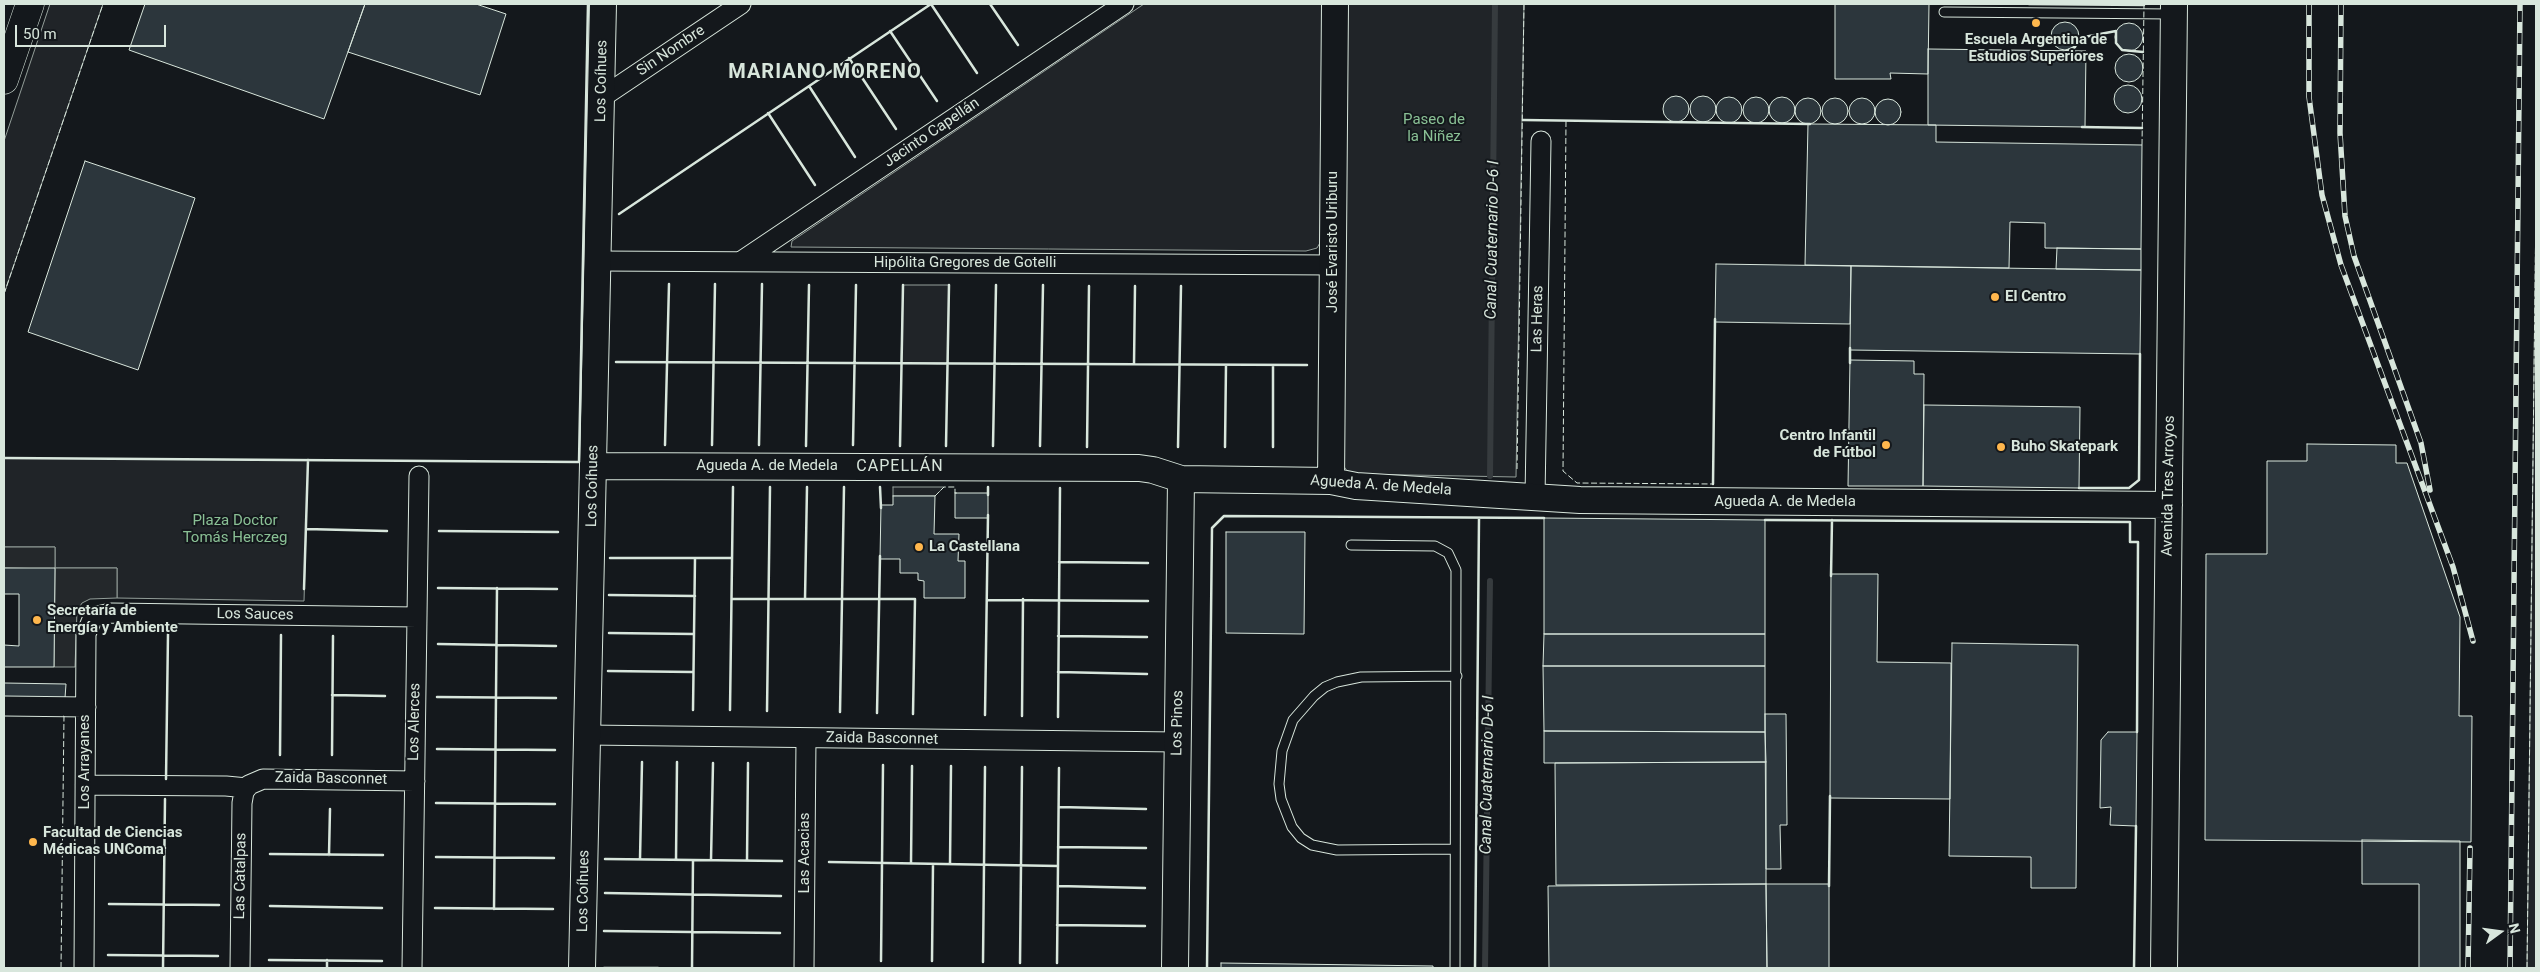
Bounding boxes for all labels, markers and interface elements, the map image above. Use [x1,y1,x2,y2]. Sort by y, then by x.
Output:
scale bar [18,15,169,47]
marker: Escuela Argentina de Estudios Superiores [2030,17,2042,29]
street label: Sin Nombre [634,22,708,80]
text: 50 m [23,25,57,43]
place label: Escuela Argentina de Estudios Superiores [1965,31,2107,66]
street label: Los Coíhues [592,40,612,122]
district label: MARIANO MORENO [726,61,924,85]
street label: Jacinto Capellán [881,94,983,172]
park label: Paseo de la Niñez [1403,111,1465,146]
water label: Canal Cuaternario D-6 I [1482,160,1504,320]
street label: José Evaristo Uriburu [1324,171,1342,313]
street label: Hipólita Gregores de Gotelli [874,254,1056,272]
street label: Las Heras [1528,285,1548,353]
place label: El Centro [2005,288,2066,306]
marker: El Centro [1989,291,2001,303]
street label: Avenida Tres Arroyos [2159,415,2179,557]
place label: Centro Infantil de Fútbol [1780,427,1876,462]
place label: Buho Skatepark [2011,438,2118,456]
marker: Centro Infantil de Fútbol [1880,439,1892,451]
marker: Buho Skatepark [1995,441,2007,453]
street label: Los Coíhues [583,445,603,527]
street label: Agueda A. de Medela [696,457,838,475]
district label: CAPELLÁN [855,457,945,477]
street label: Agueda A. de Medela [1310,472,1452,500]
street label: Agueda A. de Medela [1714,493,1856,511]
park label: Plaza Doctor Tomás Herczeg [183,512,287,547]
place label: La Castellana [929,538,1020,556]
marker: La Castellana [913,541,925,553]
place label: Secretaría de Energía y Ambiente [47,602,178,637]
street label: Los Sauces [216,605,294,625]
marker: Secretaría de Energía y Ambiente [31,614,43,626]
street label: Los Alerces [405,683,425,761]
street label: Los Pinos [1168,690,1188,756]
water label: Canal Cuaternario D-6 I [1477,695,1499,855]
street label: Los Arrayanes [76,715,94,809]
street label: Zaida Basconnet [826,729,938,749]
street label: Zaida Basconnet [275,769,387,789]
street label: Las Acacias [796,813,814,893]
place label: Facultad de Ciencias Médicas UNComa [43,824,183,859]
street label: Las Catalpas [231,833,251,919]
marker: Facultad de Ciencias Médicas UNComa [27,836,39,848]
street label: Los Coíhues [574,850,594,932]
north arrow [2475,907,2525,957]
text: N [2506,922,2524,935]

